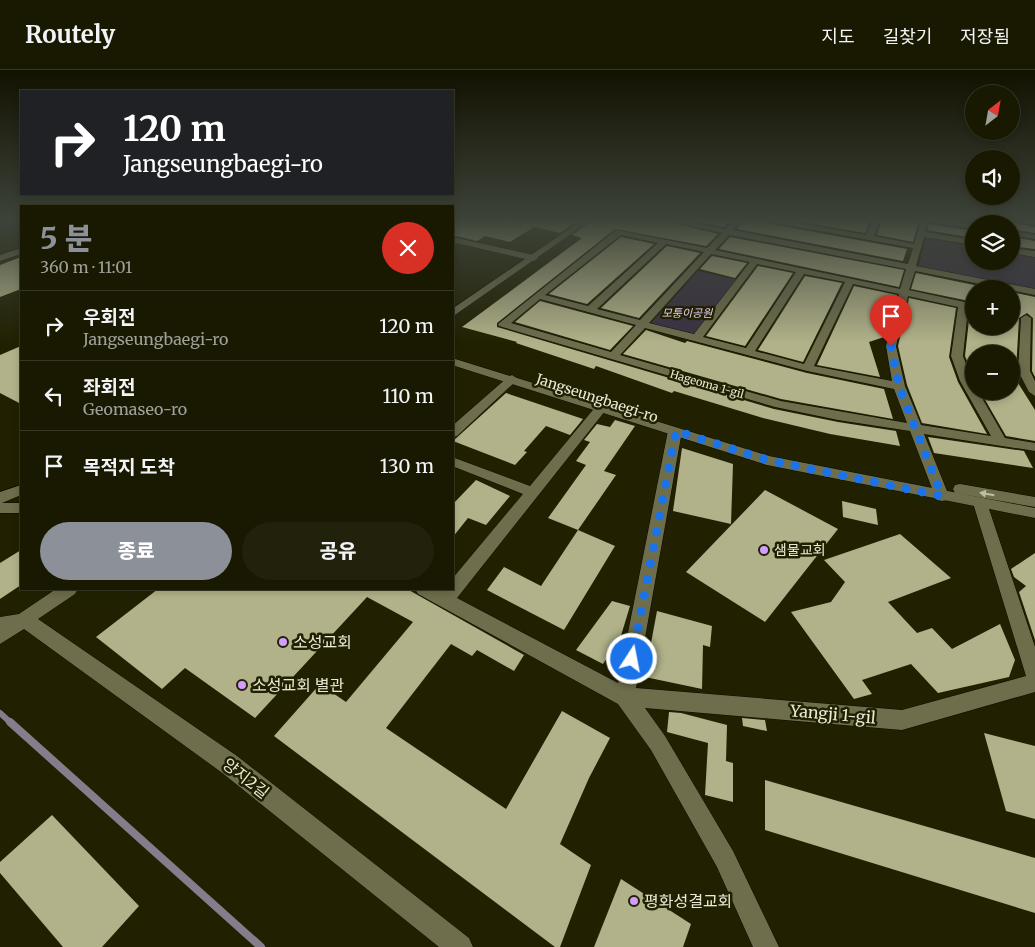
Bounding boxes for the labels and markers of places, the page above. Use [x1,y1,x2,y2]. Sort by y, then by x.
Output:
pin [870,295,912,346]
place label: 샘물교회 [774,541,826,559]
marker: 샘물교회 [758,544,770,556]
place label: 소성교회 [293,632,352,652]
marker: 소성교회 [277,636,289,648]
place label: 소성교회 별관 [252,675,344,695]
marker: 소성교회 별관 [236,679,248,691]
place label: 평화성결교회 [644,891,732,911]
marker: 평화성결교회 [628,895,640,907]

